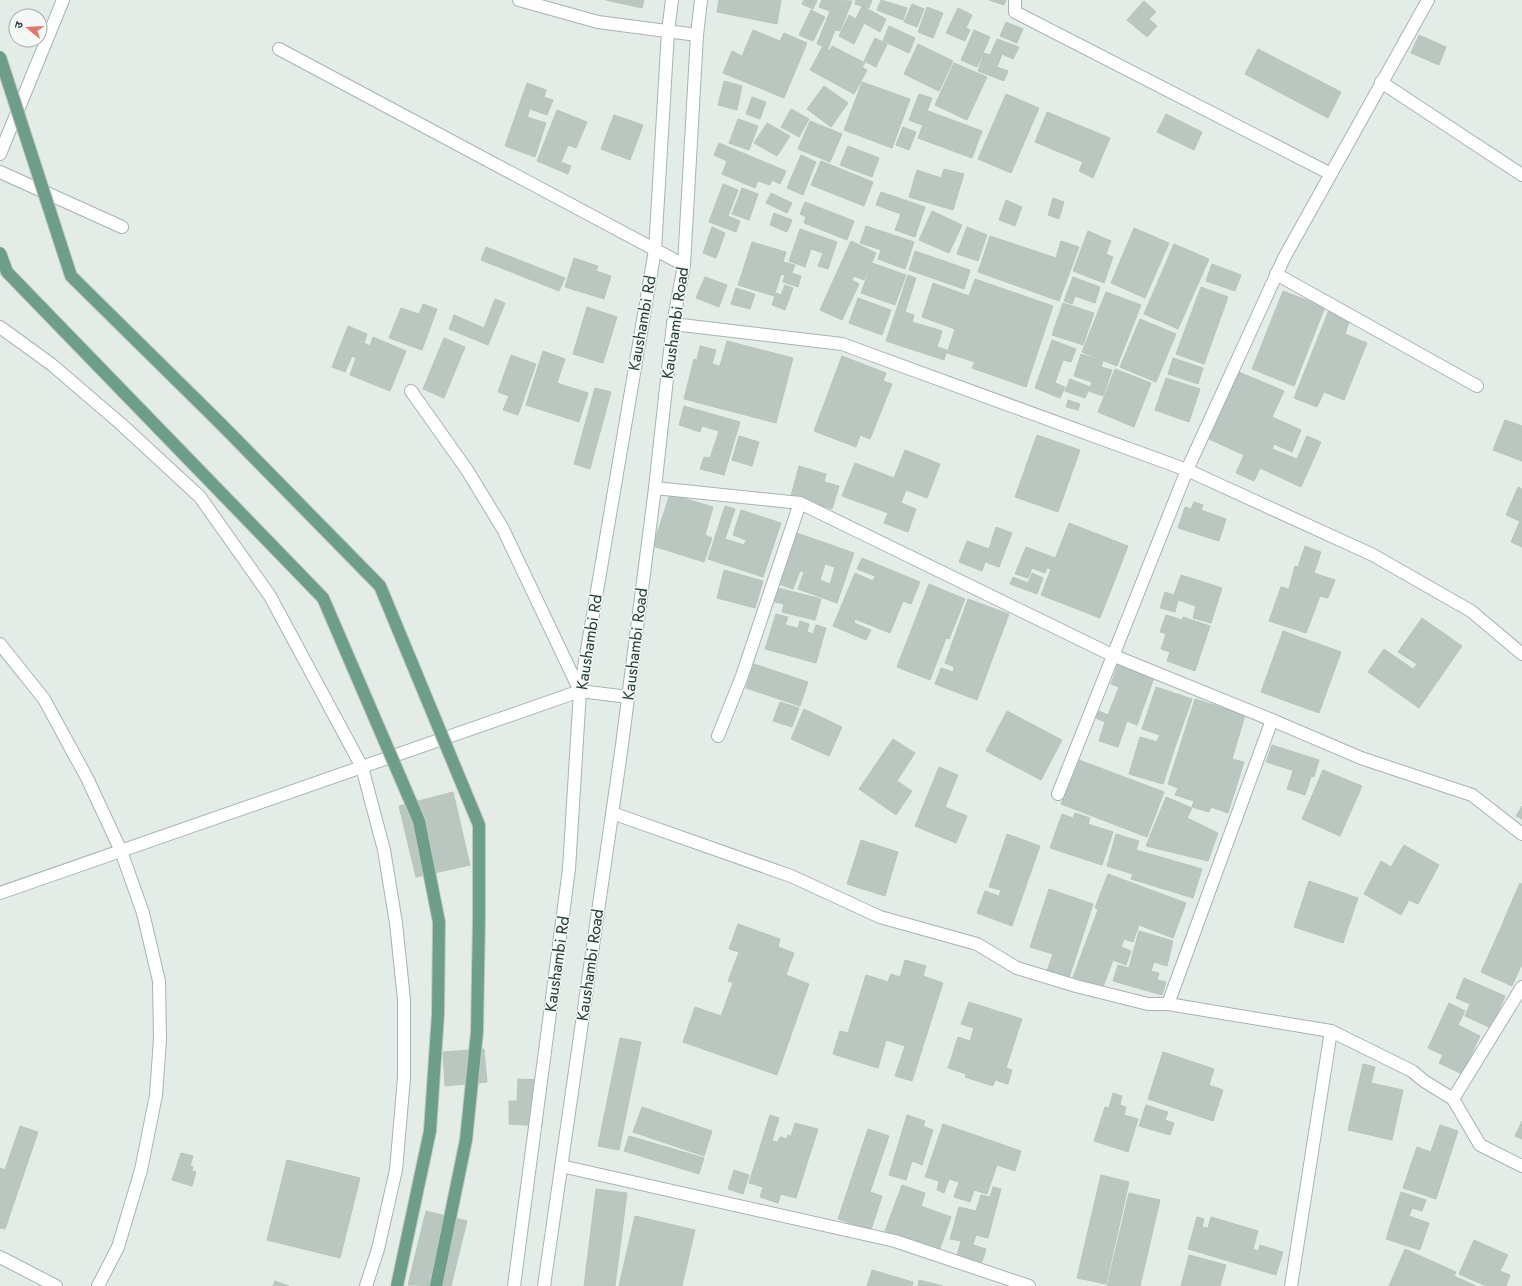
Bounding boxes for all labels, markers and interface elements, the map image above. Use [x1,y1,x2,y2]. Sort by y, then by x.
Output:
north arrow [8,8,48,48]
text: उ [10,19,27,30]
street label: Kaushambi Road [656,266,694,380]
street label: Kaushambi Rd [622,274,662,372]
street label: Kaushambi Road [617,587,653,701]
street label: Kaushambi Rd [570,593,608,691]
street label: Kaushambi Road [571,908,609,1022]
street label: Kaushambi Rd [539,915,575,1013]

